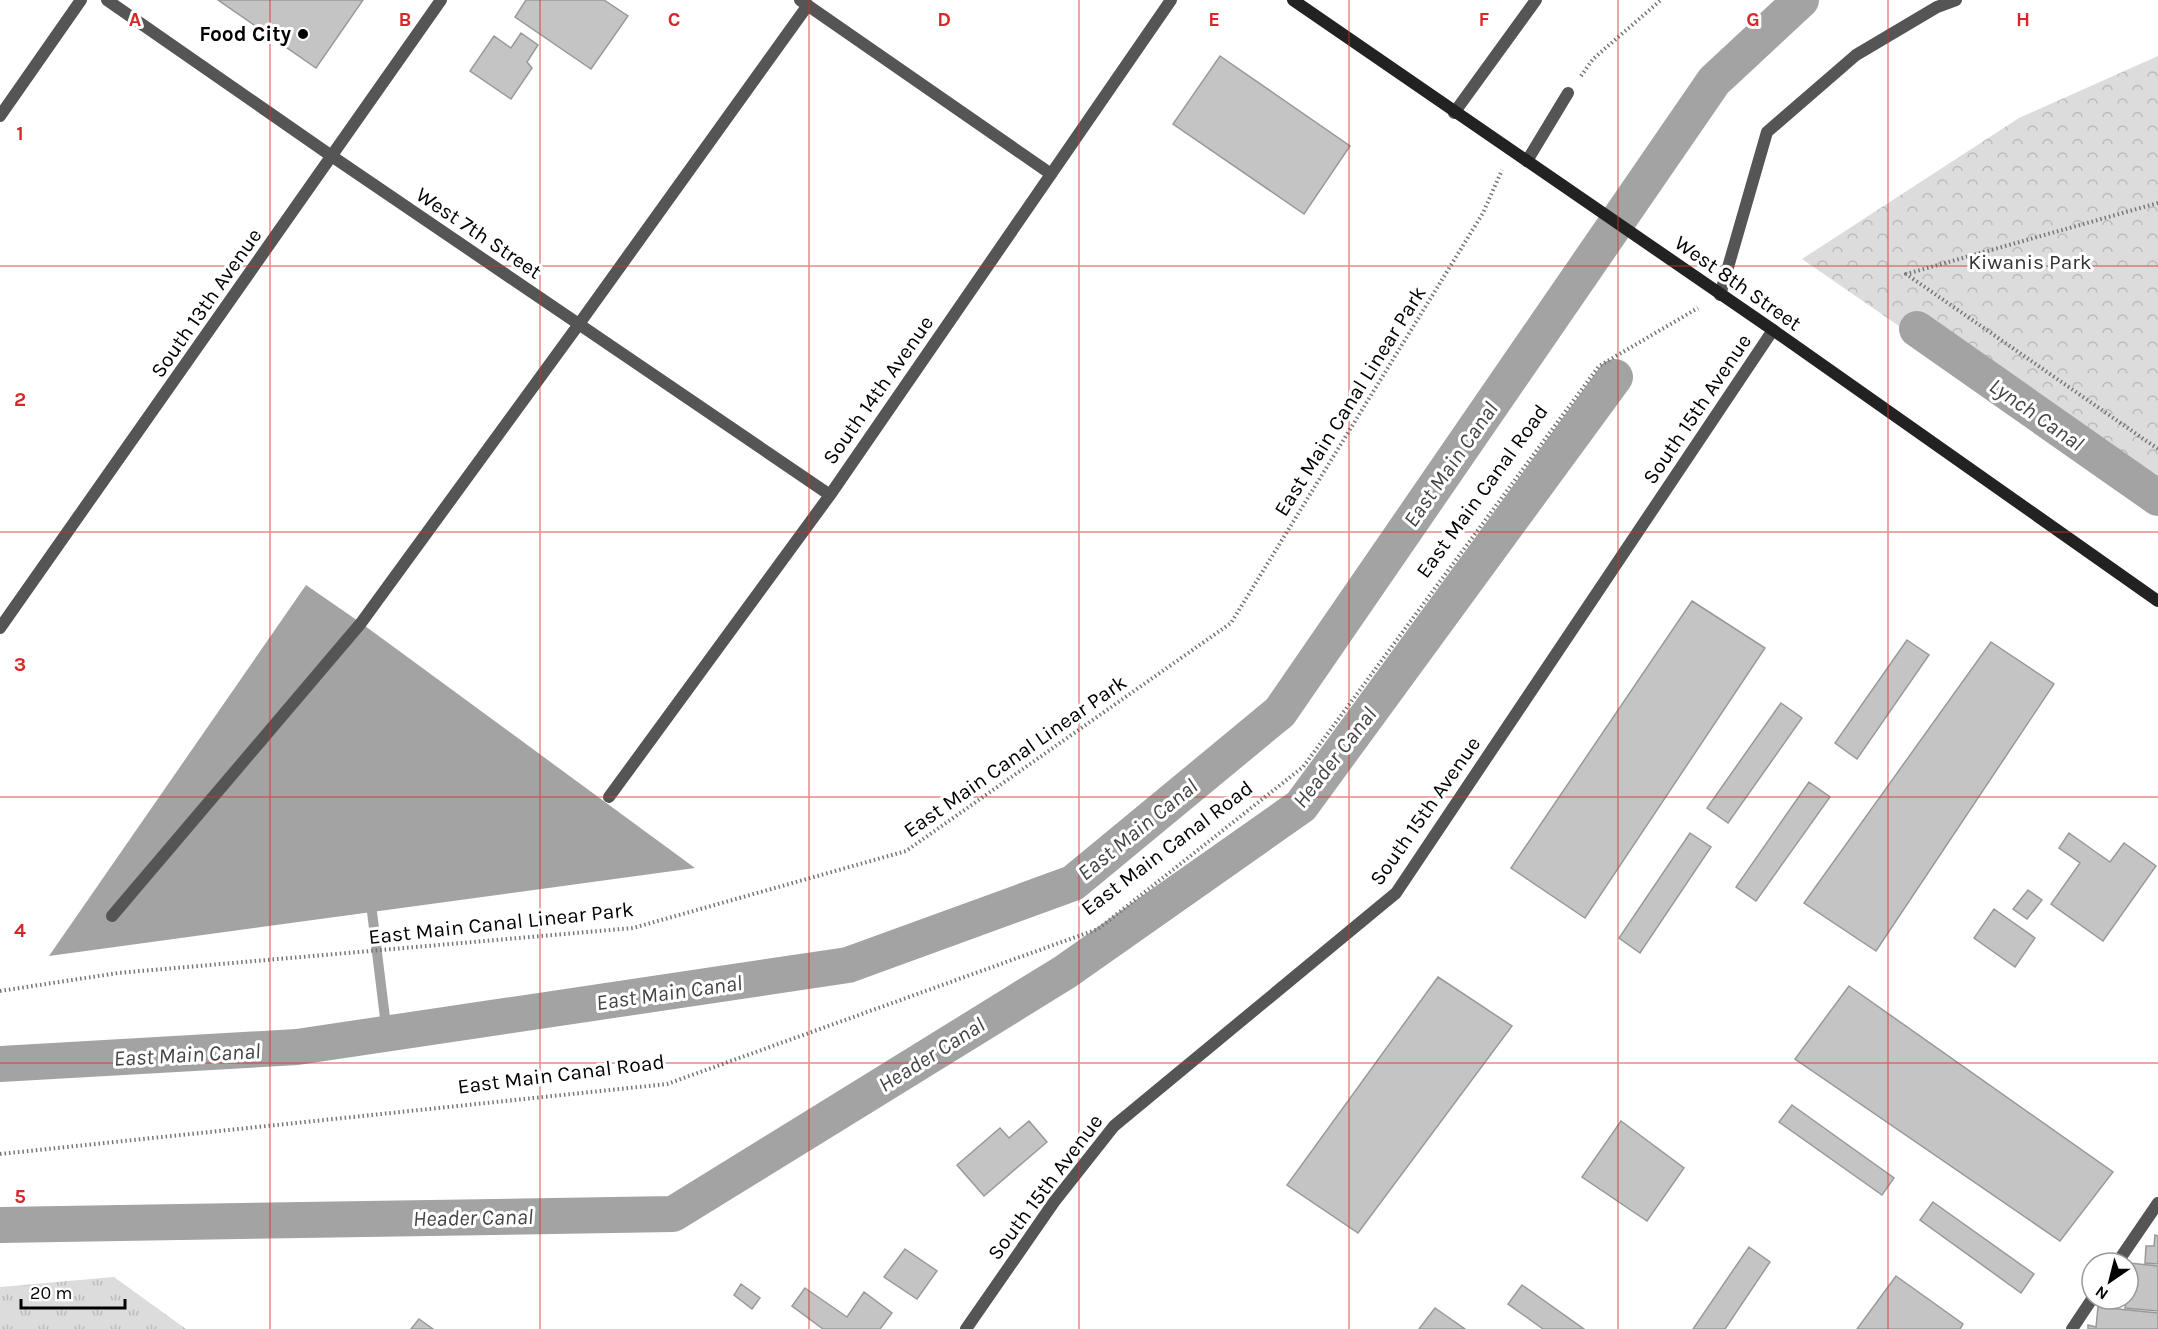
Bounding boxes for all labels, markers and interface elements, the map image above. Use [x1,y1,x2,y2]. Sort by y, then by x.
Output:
text: A [129,8,142,31]
text: B [399,8,411,31]
text: C [668,8,680,31]
text: D [937,8,951,31]
text: E [1208,8,1220,31]
text: F [1479,8,1490,31]
text: G [1746,8,1760,31]
text: H [2016,8,2030,31]
place label: Food City [199,22,291,46]
marker: Food City [296,27,310,41]
text: 1 [16,122,24,145]
street label: West 7th Street [412,182,546,284]
street label: South 13th Avenue [146,224,266,382]
street label: West 8th Street [1670,230,1806,336]
park label: Kiwanis Park [1968,250,2092,274]
street label: East Main Canal Linear Park [1269,282,1431,520]
street label: South 14th Avenue [818,311,938,469]
street label: South 15th Avenue [1638,329,1756,489]
water label: Lynch Canal [1984,373,2089,457]
text: 2 [14,388,26,411]
water label: East Main Canal [1398,397,1504,532]
street label: East Main Canal Road [1411,400,1553,582]
text: 3 [14,653,26,676]
street label: East Main Canal Linear Park [899,670,1131,842]
water label: Header Canal [1287,702,1382,813]
street label: South 15th Avenue [1365,732,1485,890]
water label: East Main Canal [1072,773,1203,886]
street label: East Main Canal Road [1077,776,1257,920]
street label: East Main Canal Linear Park [367,897,635,949]
text: 4 [14,919,26,942]
water label: East Main Canal [595,970,744,1016]
water label: Header Canal [874,1012,990,1098]
water label: East Main Canal [113,1038,261,1072]
street label: East Main Canal Road [456,1049,666,1099]
street label: South 15th Avenue [982,1110,1108,1264]
text: 5 [14,1185,26,1208]
water label: Header Canal [413,1204,534,1232]
north arrow [2080,1251,2140,1311]
scale bar [21,1272,124,1310]
text: 20 m [30,1282,72,1304]
text: N [2092,1282,2112,1304]

